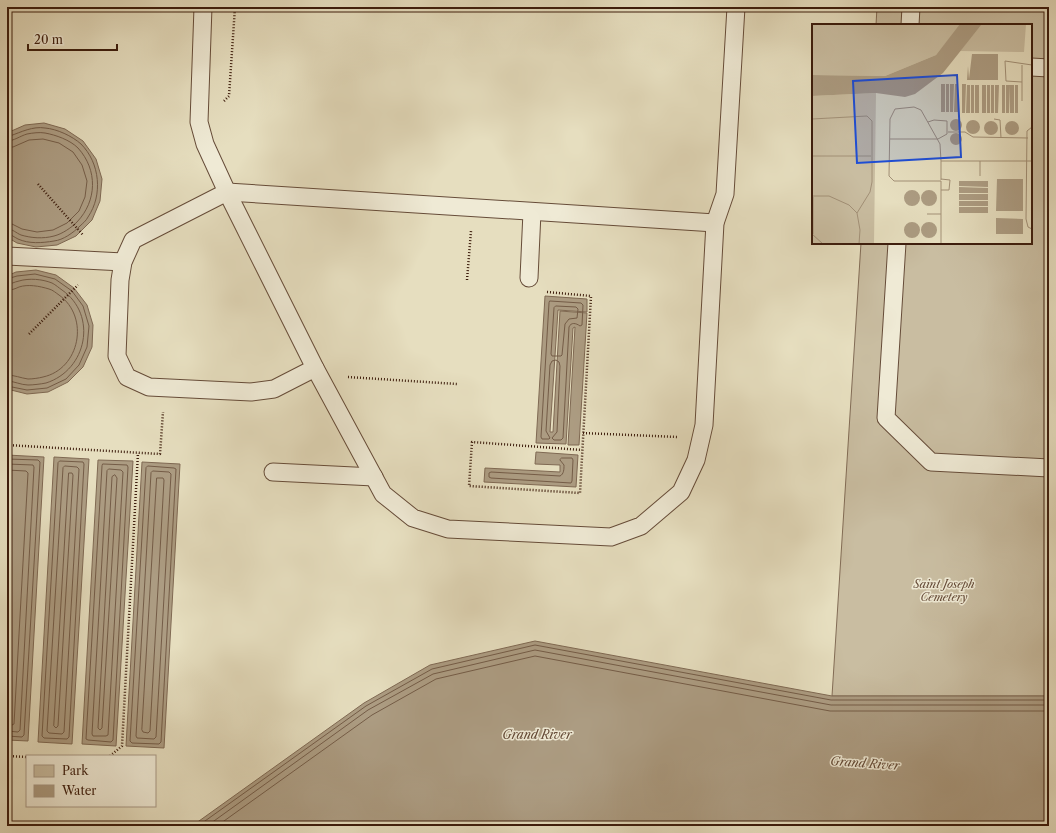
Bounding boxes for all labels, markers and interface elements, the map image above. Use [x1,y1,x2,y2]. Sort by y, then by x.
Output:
inset map [812,24,1032,244]
scale bar [28,26,117,52]
text: 20 m [34,32,63,47]
park label: Saint Joseph Cemetery [912,577,975,604]
water label: Grand River [502,727,573,742]
water label: Grand River [830,753,902,773]
legend [26,755,156,807]
text: Park [62,763,89,778]
text: Water [61,783,96,798]

